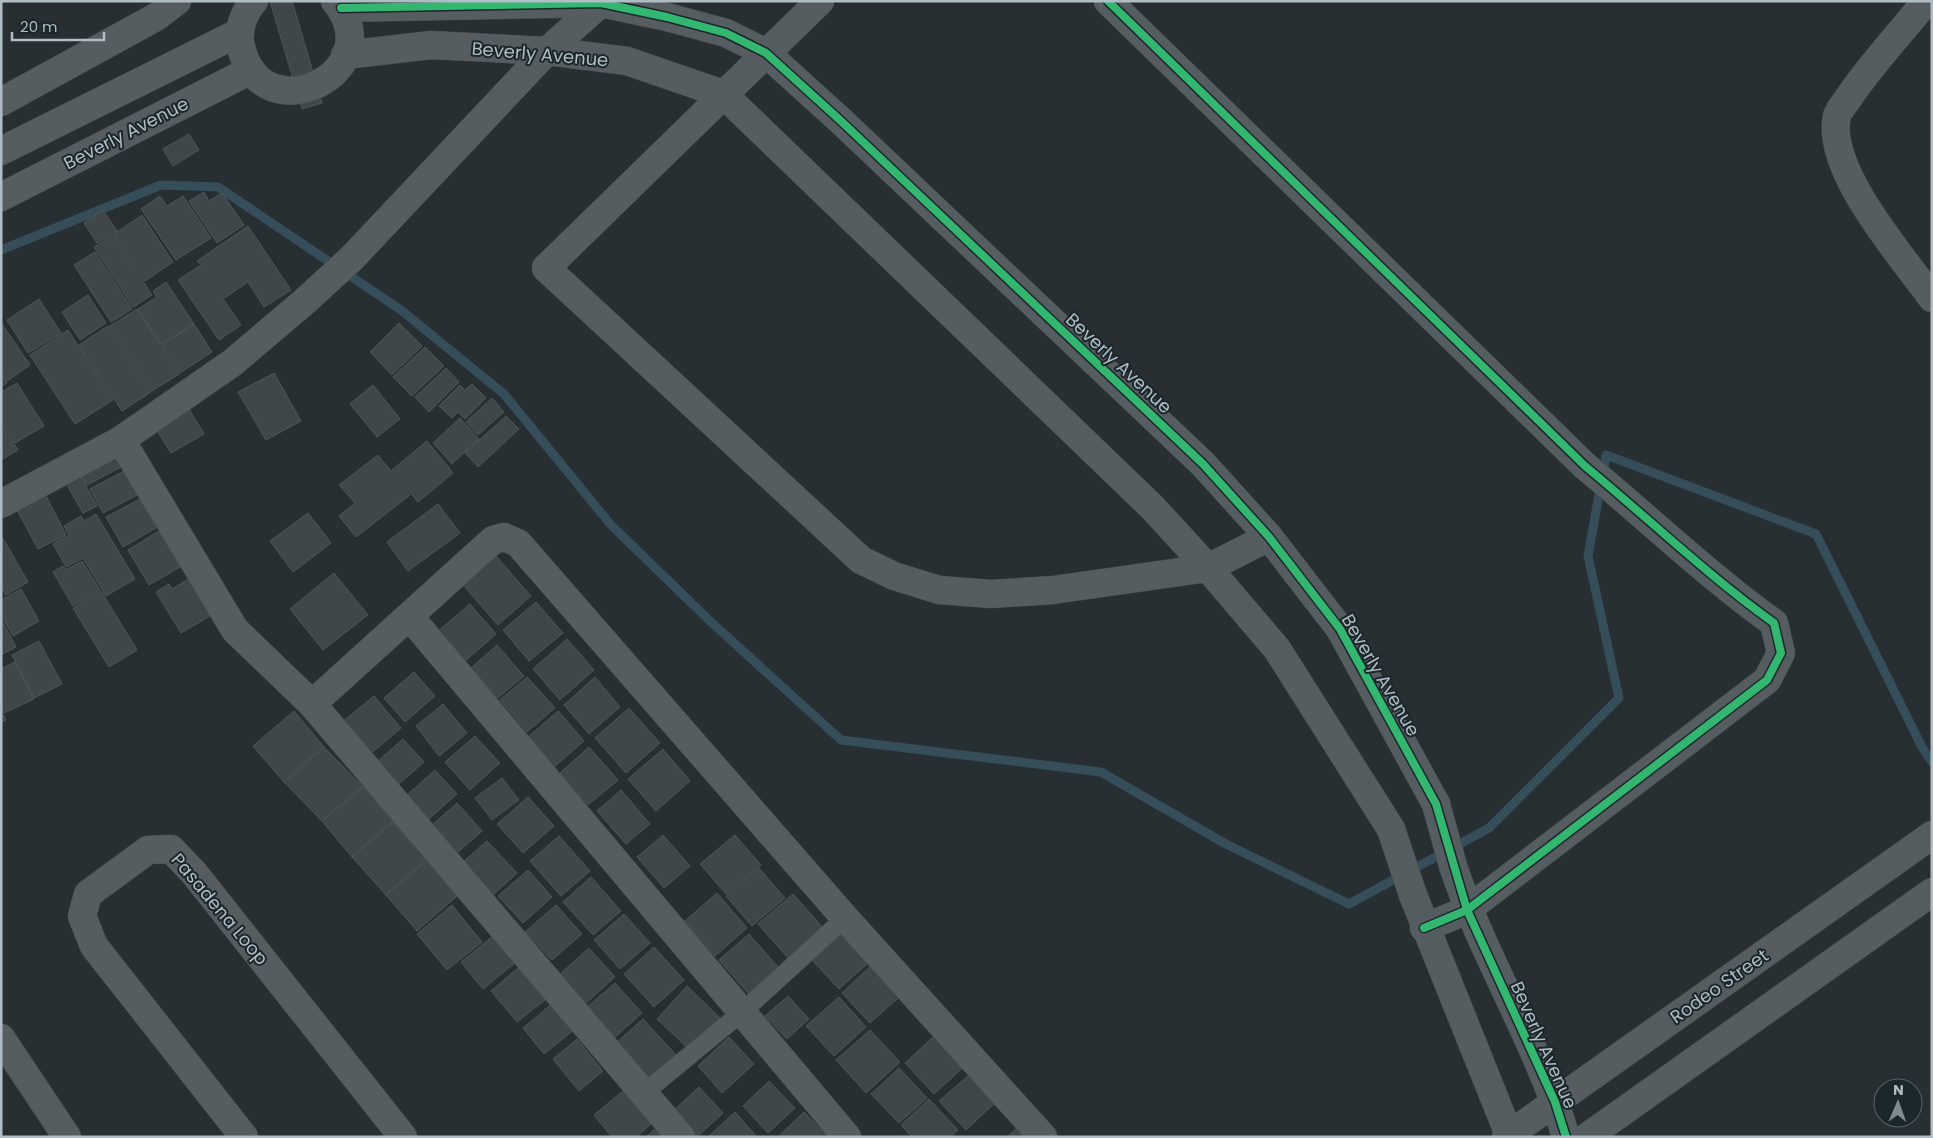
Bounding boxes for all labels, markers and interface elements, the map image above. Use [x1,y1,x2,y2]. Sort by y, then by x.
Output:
scale bar [12,10,105,42]
text: 20 m [20,16,58,37]
street label: Beverly Avenue [471,36,609,72]
street label: Beverly Avenue [59,91,193,175]
street label: Beverly Avenue [1060,307,1178,419]
street label: Beverly Avenue [1336,609,1426,741]
street label: Pasadena Loop [166,848,274,970]
street label: Rodeo Street [1665,943,1773,1029]
street label: Beverly Avenue [1505,977,1583,1113]
north arrow [1873,1078,1923,1128]
text: N [1893,1080,1904,1100]

